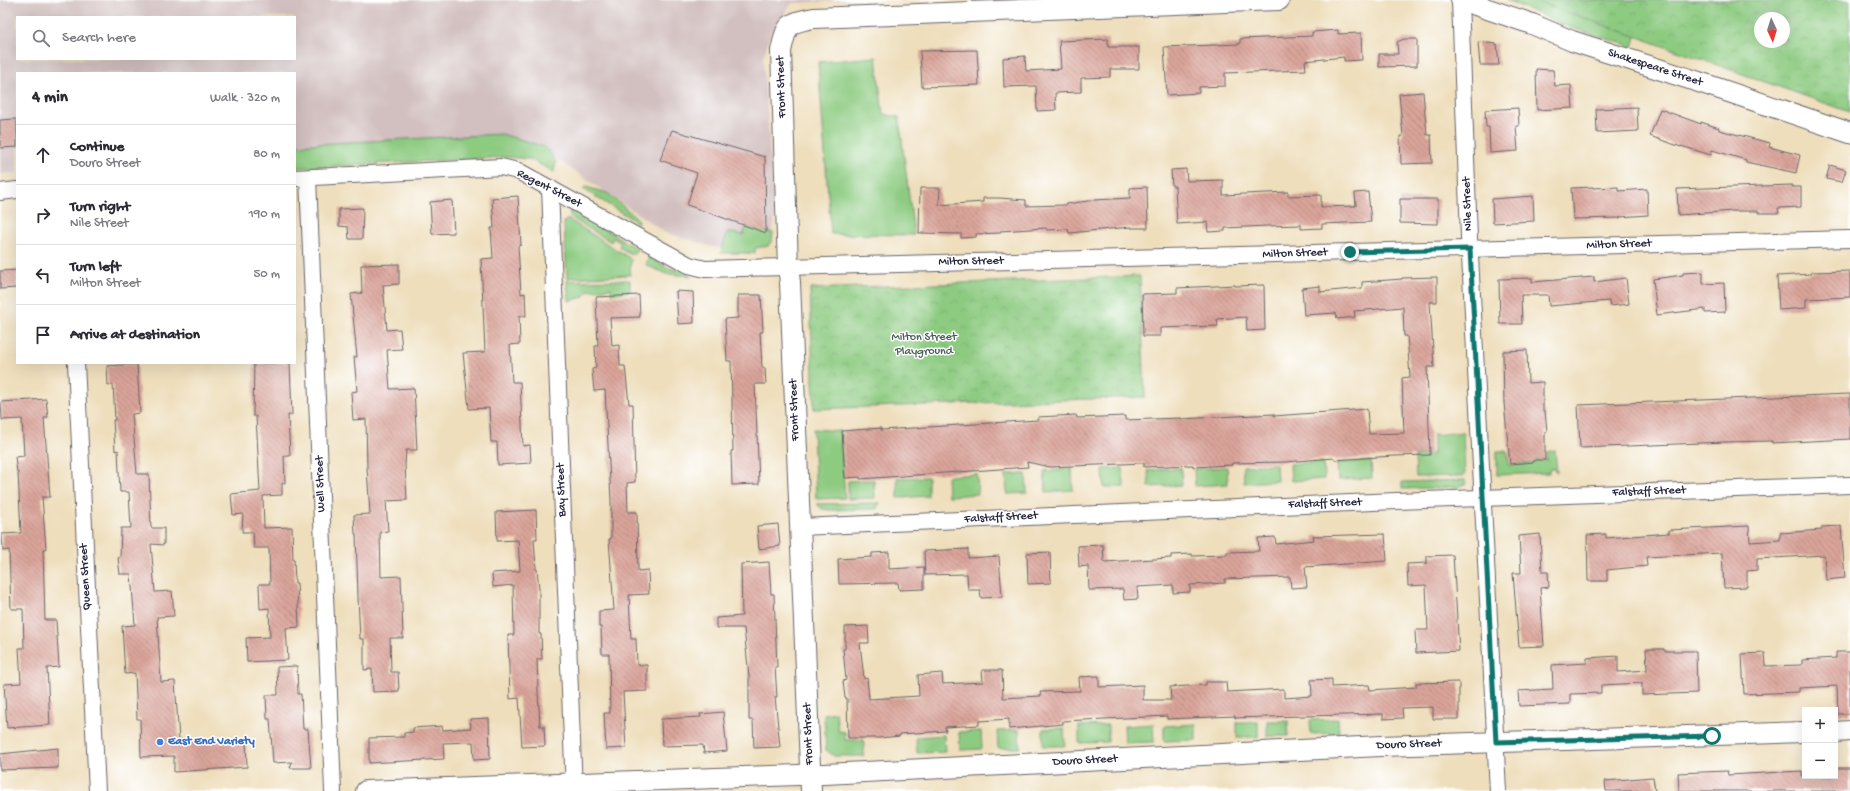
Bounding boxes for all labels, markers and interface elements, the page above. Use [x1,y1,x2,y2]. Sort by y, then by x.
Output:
north arrow [1754,12,1790,48]
search box [16,16,296,60]
icon: search [30,27,52,49]
text: Search here [62,29,136,47]
street label: Shakespeare Street [1606,46,1705,90]
street label: Front Street [774,55,790,119]
text: 4 min [32,88,68,108]
text: Walk · 320 m [210,91,280,106]
text: Continue [70,138,124,156]
icon: ahead [32,144,54,166]
text: 80 m [253,147,280,162]
text: Douro Street [70,156,140,171]
street label: Regent Street [514,167,585,212]
street label: Nile Street [1460,176,1476,231]
text: Turn right [70,198,130,216]
icon: right [32,204,54,226]
text: 190 m [249,207,280,222]
text: Nile Street [70,216,129,231]
street label: Milton Street [1586,237,1653,253]
route end [1341,243,1359,261]
street label: Milton Street [1262,246,1329,262]
street label: Milton Street [938,254,1005,270]
text: Turn left [70,258,121,276]
icon: left [32,264,54,286]
text: 50 m [253,267,280,282]
text: Milton Street [70,276,141,291]
icon: arrive [32,324,54,346]
text: Arrive at destination [70,326,200,344]
park label: Milton Street Playground [891,331,958,359]
street label: Front Street [787,378,803,442]
street label: Well Street [313,454,329,512]
street label: Bay Street [554,462,570,518]
street label: Falstaff Street [1611,484,1687,500]
street label: Falstaff Street [1287,496,1363,512]
street label: Falstaff Street [963,509,1039,527]
street label: Queen Street [77,542,95,611]
street label: Front Street [801,702,817,766]
map controls [1802,707,1838,779]
button: + [1802,707,1838,743]
route start [1703,727,1721,745]
place label: East End Variety [167,735,255,749]
marker: East End Variety [155,737,165,747]
street label: Douro Street [1375,737,1443,753]
button: − [1802,743,1838,779]
street label: Douro Street [1051,752,1119,770]

